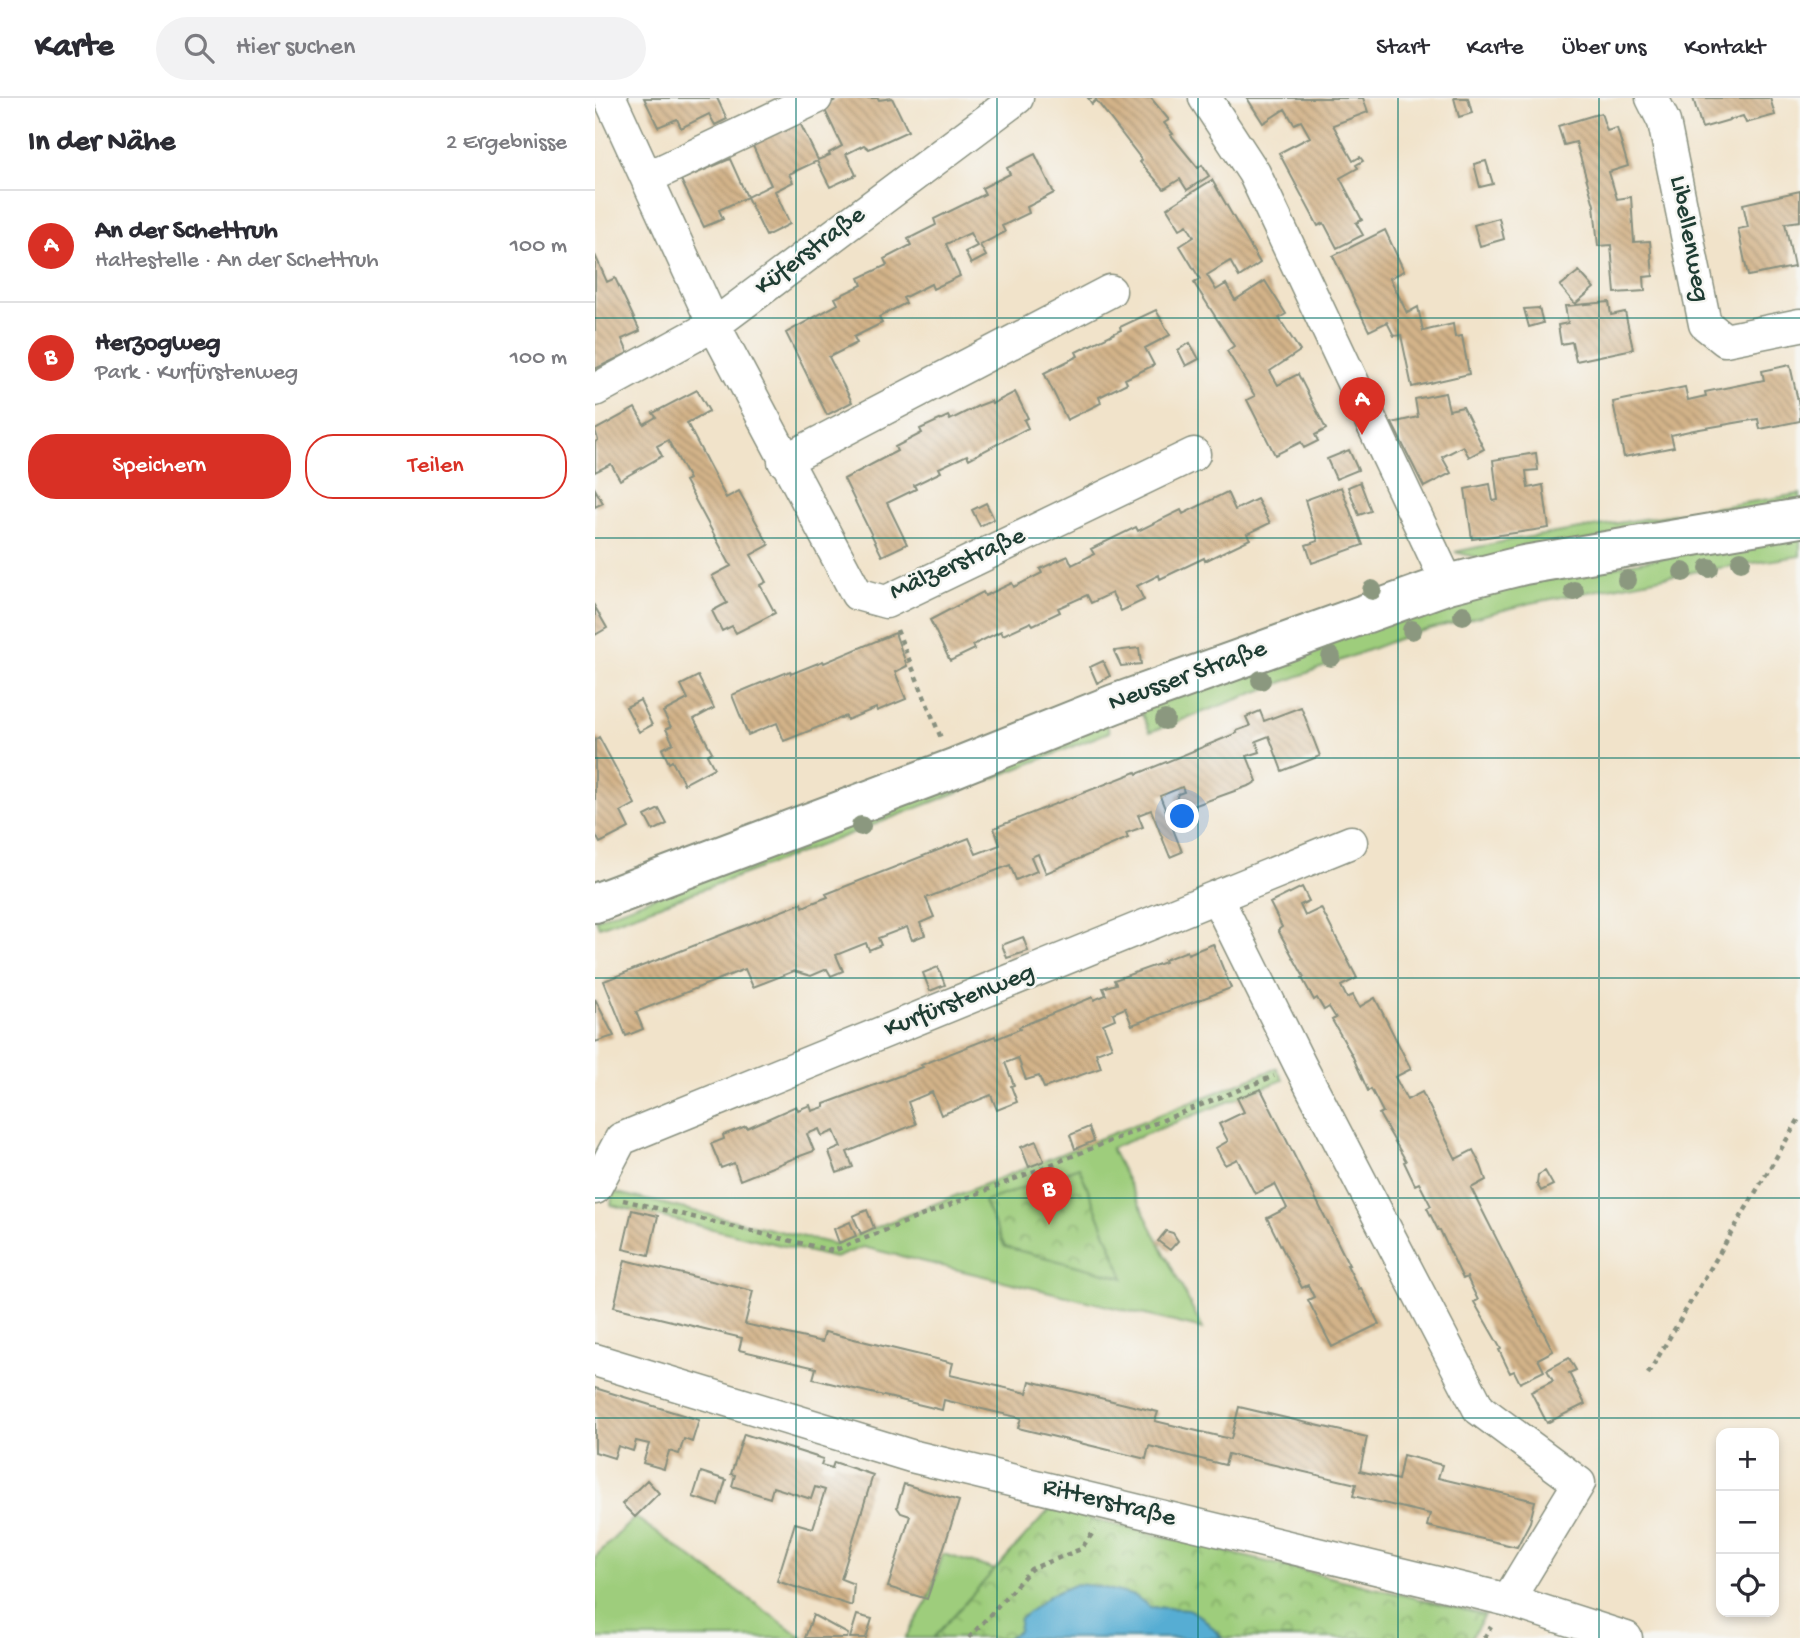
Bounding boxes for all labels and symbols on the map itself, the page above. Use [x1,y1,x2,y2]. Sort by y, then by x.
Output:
street label: Libellenweg [1661,173,1715,305]
street label: Küferstraße [750,200,873,304]
pin: A [1339,377,1385,435]
street label: Mälzerstraße [885,521,1031,609]
street label: Neusser Straße [1105,634,1272,720]
your location [1165,799,1199,833]
street label: Kurfürstenweg [880,958,1040,1046]
pin: B [1026,1167,1072,1225]
street label: Ritterstraße [1039,1472,1179,1536]

